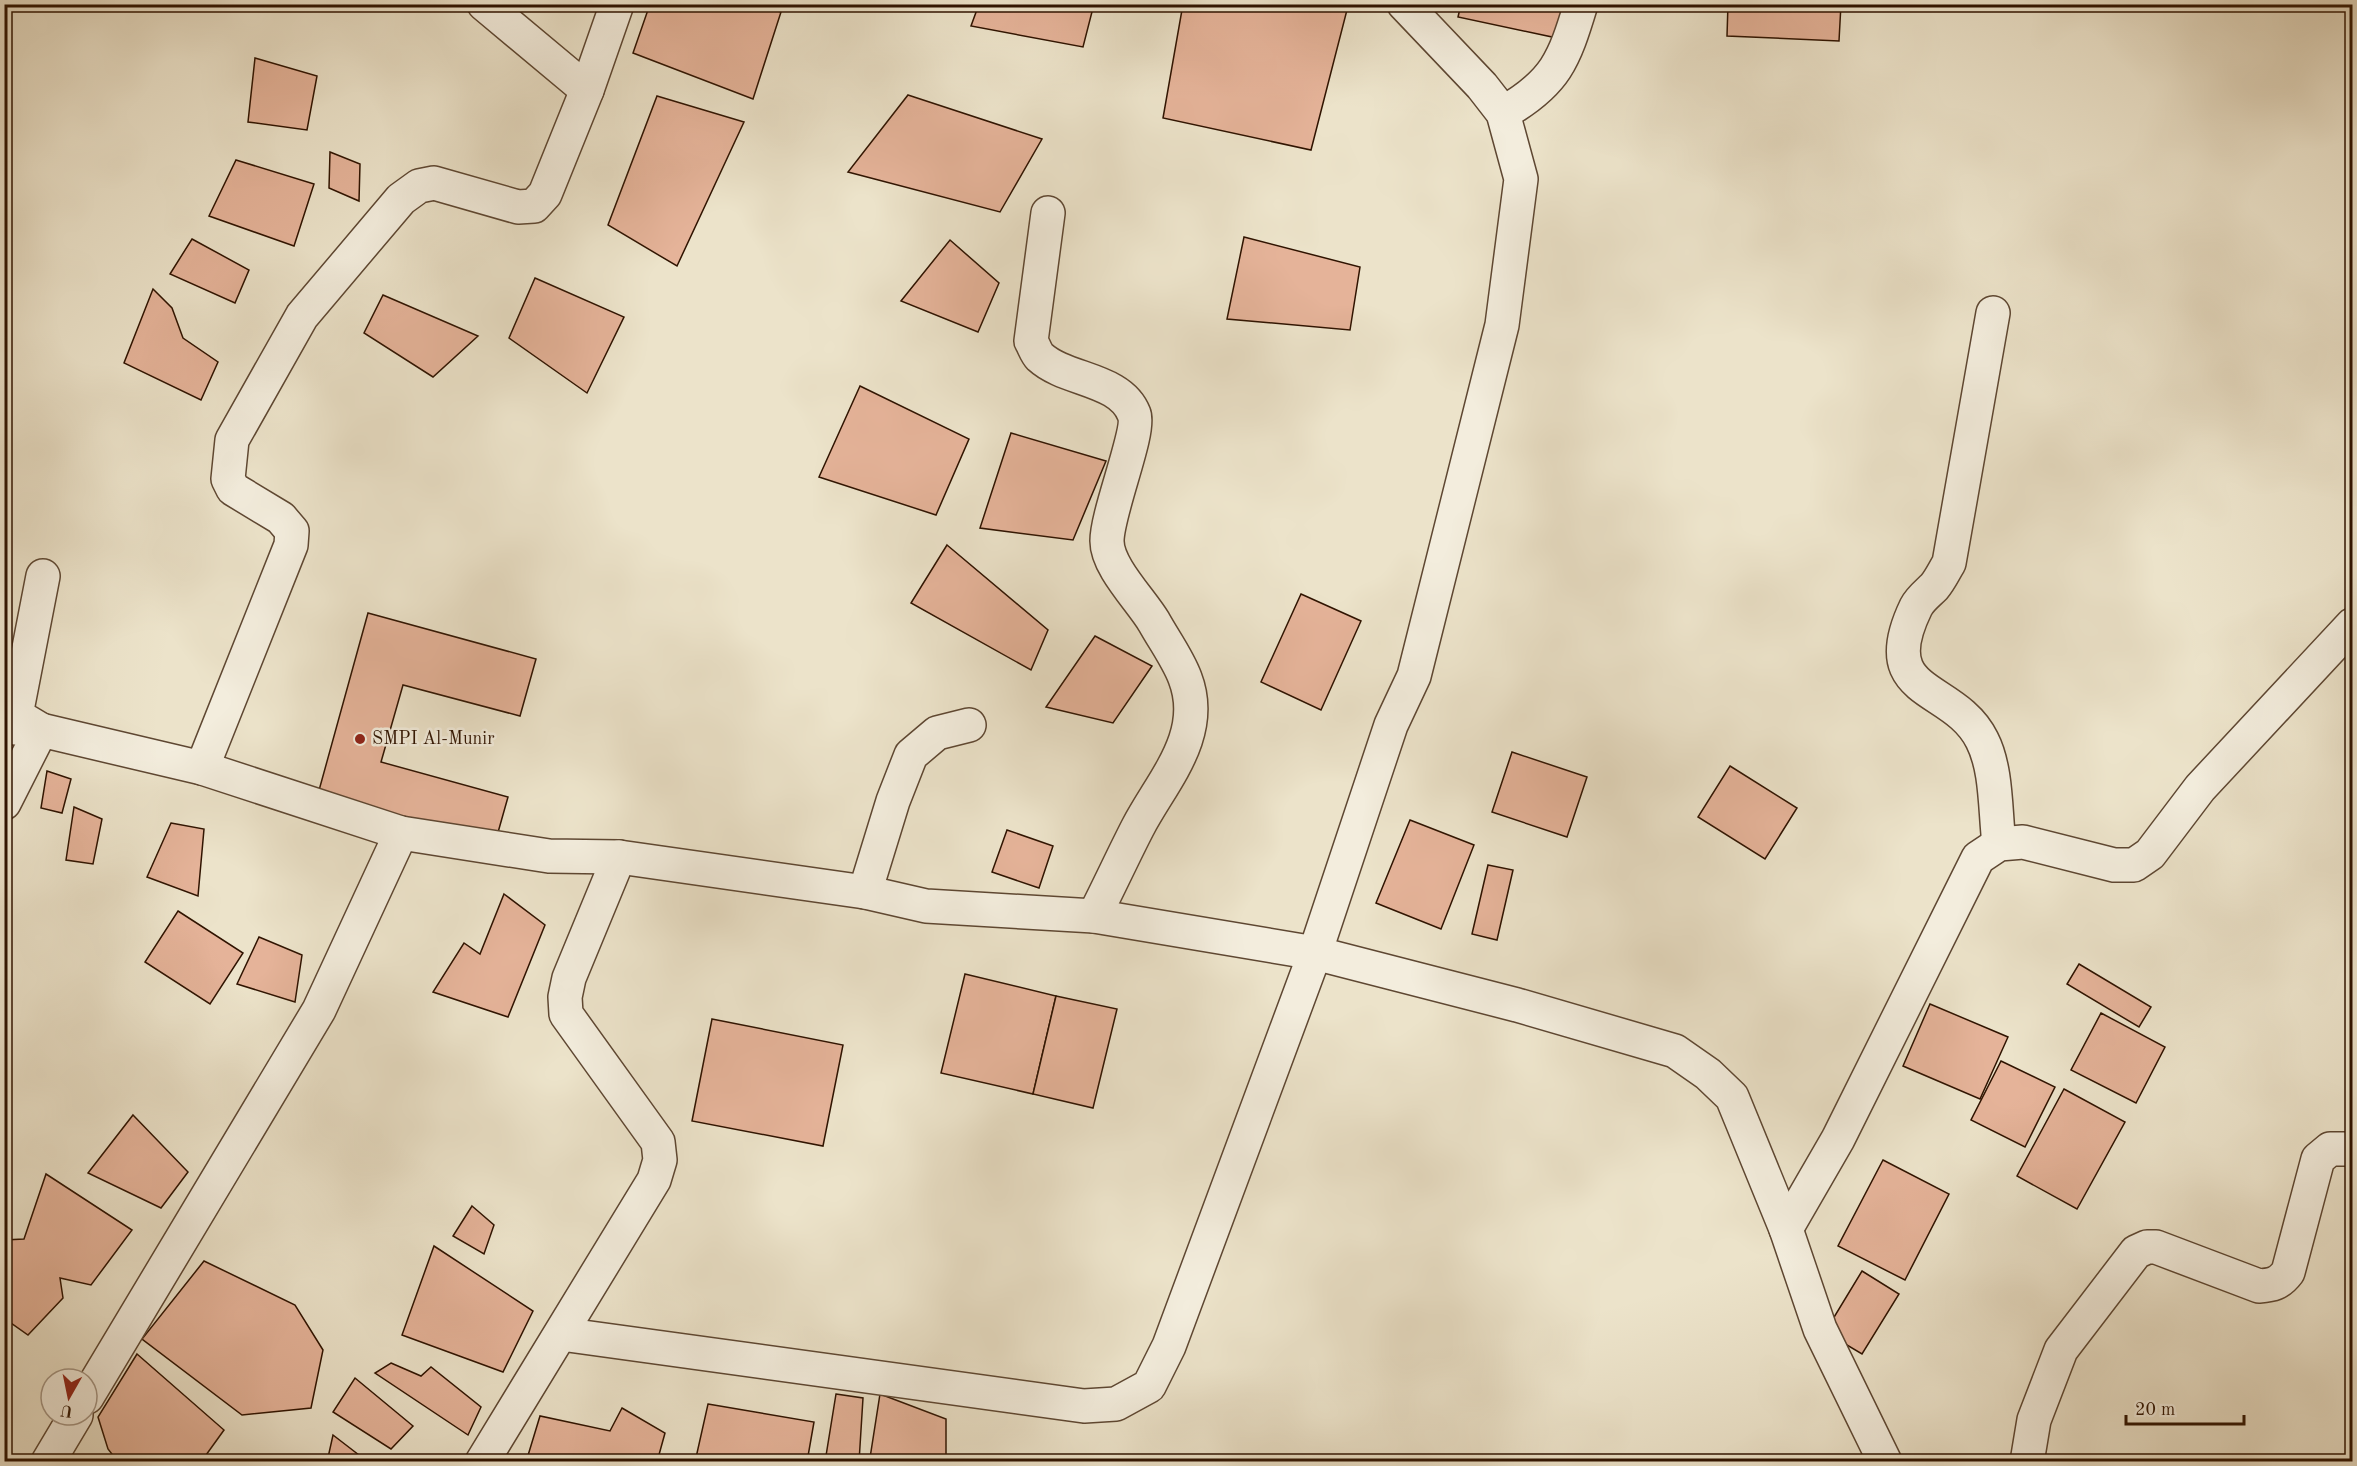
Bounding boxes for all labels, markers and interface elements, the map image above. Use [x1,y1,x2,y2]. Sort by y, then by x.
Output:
place label: SMPI Al-Munir [372,730,495,748]
marker: SMPI Al-Munir [353,732,367,746]
north arrow [39,1367,99,1427]
scale bar [2126,1388,2244,1426]
text: U [59,1401,74,1419]
text: 20 m [2135,1401,2175,1419]

